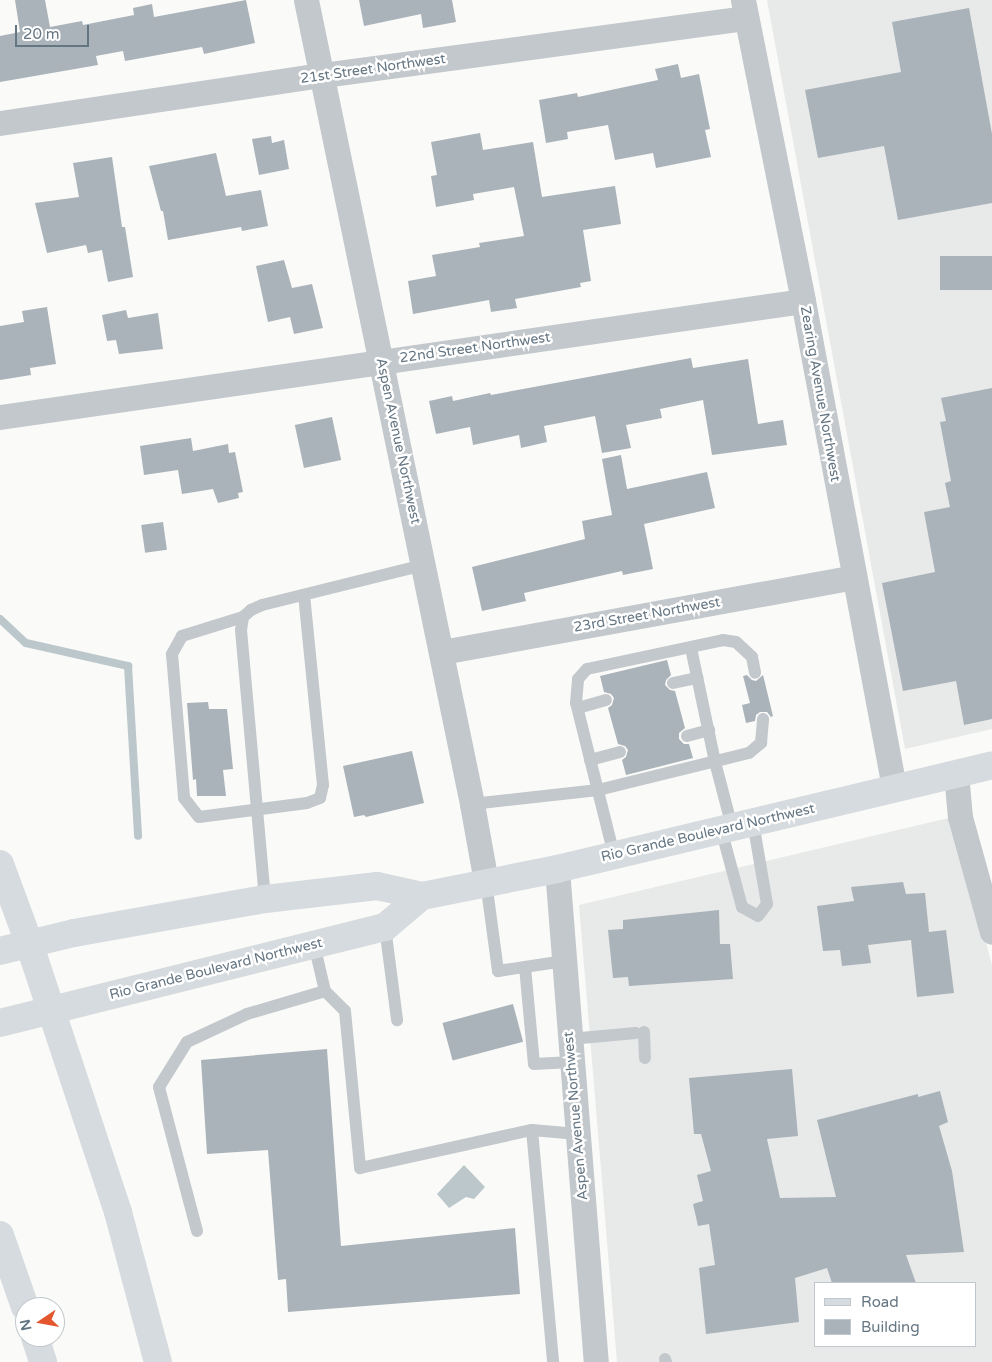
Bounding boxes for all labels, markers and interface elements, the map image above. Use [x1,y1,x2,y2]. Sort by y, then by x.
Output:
scale bar [18,15,91,47]
text: 20 m [23,25,60,43]
street label: 21st Street Northwest [299,50,447,88]
street label: Zearing Avenue Northwest [796,305,844,483]
street label: 22nd Street Northwest [399,329,551,367]
street label: Aspen Avenue Northwest [372,356,424,526]
street label: 23rd Street Northwest [572,594,722,636]
street label: Rio Grande Boulevard Northwest [600,800,816,866]
street label: Rio Grande Boulevard Northwest [108,934,324,1004]
street label: Aspen Avenue Northwest [560,1031,592,1201]
legend [814,1282,977,1347]
text: Road [861,1293,899,1311]
north arrow [15,1297,65,1347]
text: N [16,1318,35,1332]
text: Building [861,1318,920,1336]

